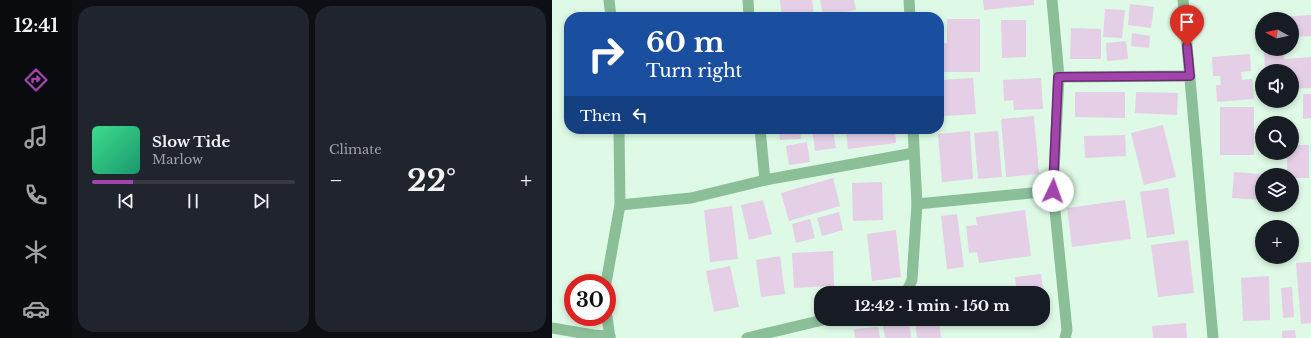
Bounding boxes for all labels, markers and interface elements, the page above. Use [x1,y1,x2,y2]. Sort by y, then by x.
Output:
pin [1170,5,1204,46]
icon: arrive [1176,11,1198,33]
north arrow [1255,12,1299,56]
map controls [1255,12,1299,264]
text: 12:41 [14,15,58,37]
text: 60 m [646,25,724,60]
icon: right [580,28,632,80]
text: Turn right [646,60,742,82]
button: sound [1255,64,1299,108]
icon: directions [22,66,50,94]
icon: left [629,104,651,126]
text: Then [580,106,621,125]
button: search [1255,116,1299,160]
icon: music [22,123,50,151]
text: Slow Tide [152,132,230,151]
text: Climate [329,141,382,158]
text: Marlow [152,151,203,168]
text: 22° [407,162,456,199]
text: − [329,167,343,194]
text: + [520,167,532,194]
button: layers [1255,168,1299,212]
position arrow [1032,170,1074,212]
icon: phone [22,181,50,209]
icon: previous [115,190,137,212]
icon: pause [182,190,204,212]
icon: next [250,190,272,212]
button: + [1255,220,1299,264]
icon: climate [22,238,50,266]
speed limit sign: 30 [564,274,616,326]
icon: car [22,295,50,323]
text: 12:42 · 1 min · 150 m [854,296,1010,315]

